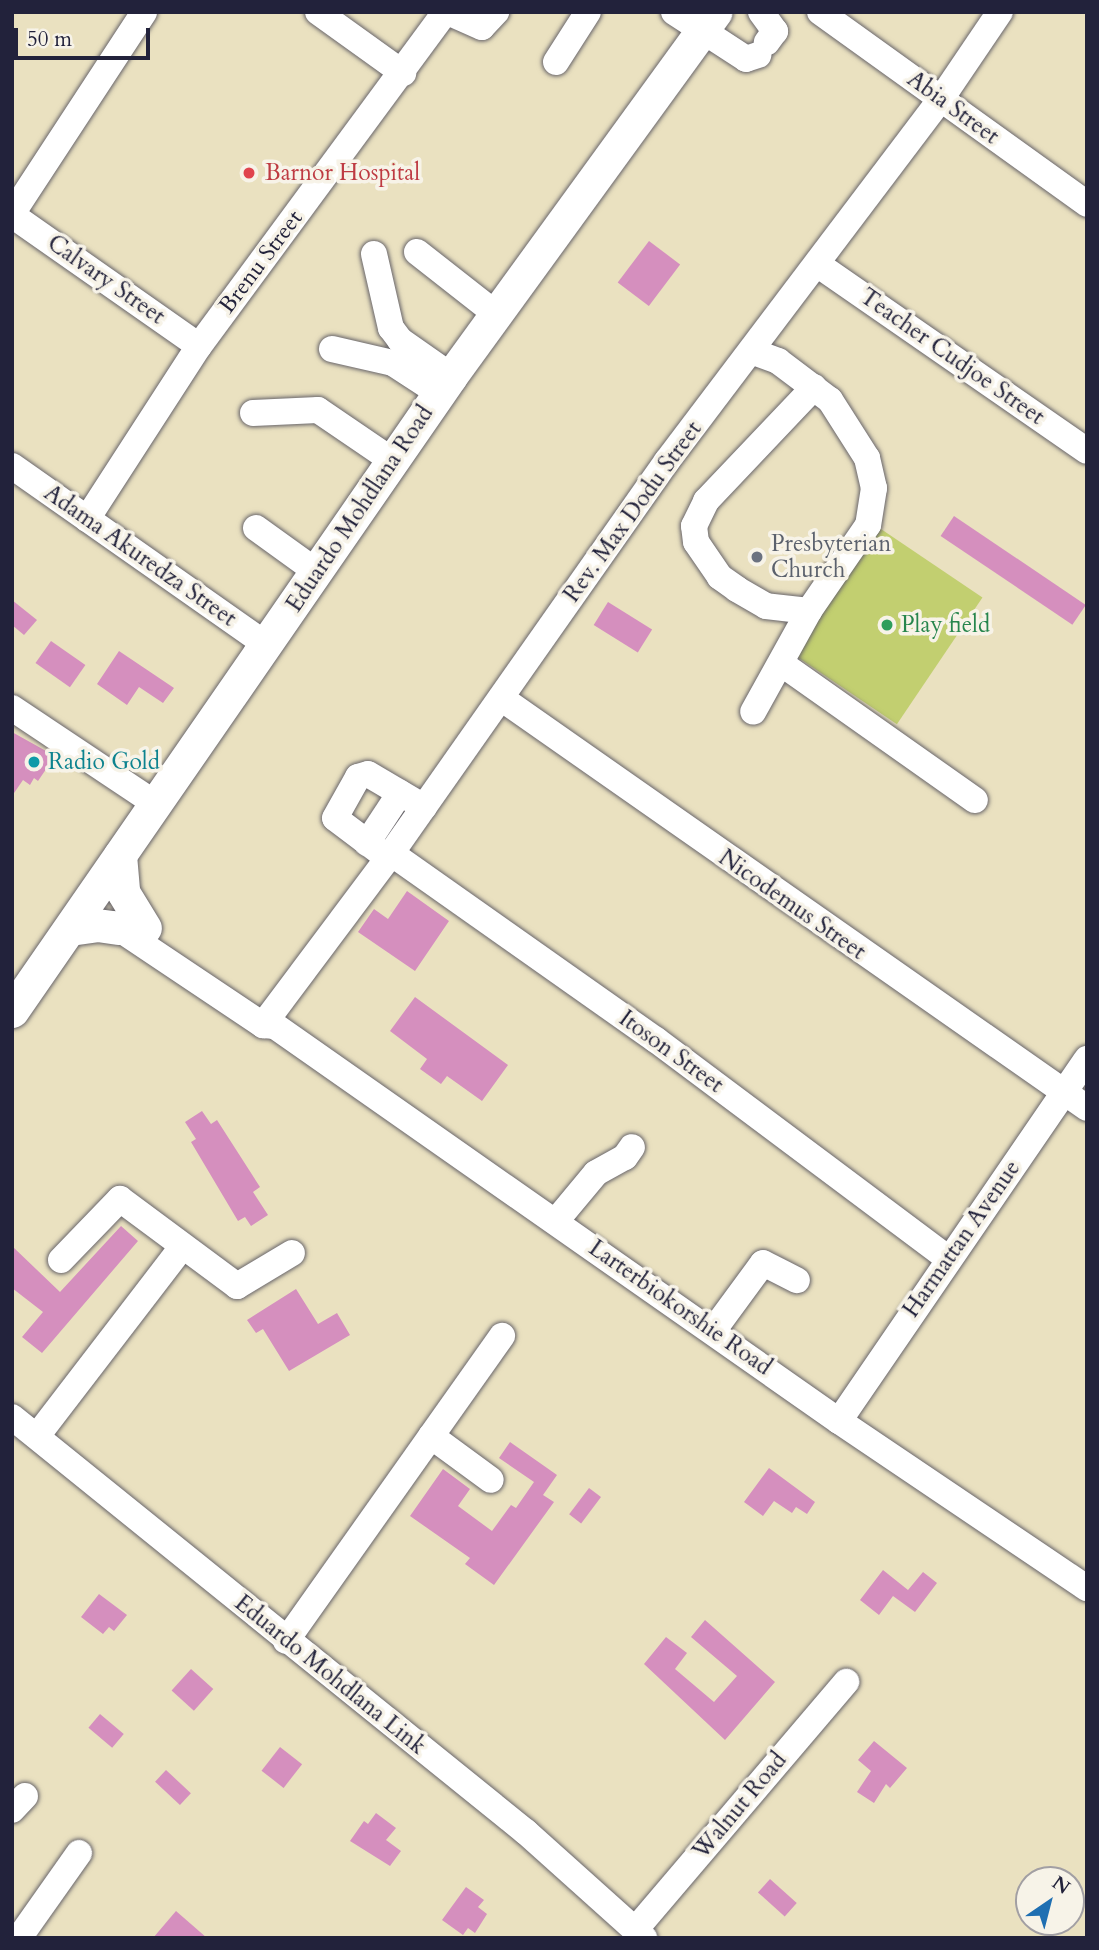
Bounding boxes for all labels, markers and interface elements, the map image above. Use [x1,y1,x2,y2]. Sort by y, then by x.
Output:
scale bar [18,14,154,58]
text: 50 m [27,25,72,54]
street label: Abia Street [902,66,1004,150]
place label: Barnor Hospital [265,159,420,187]
marker: Barnor Hospital [239,163,259,183]
street label: Brenu Street [213,205,309,319]
street label: Calvary Street [42,229,170,331]
street label: Teacher Cudjoe Street [855,283,1049,431]
street label: Eduardo Mohdlana Road [281,401,439,617]
street label: Rev. Max Dodu Street [558,416,708,608]
street label: Adama Akuredza Street [39,479,241,633]
place label: Presbyterian Church [771,530,891,584]
marker: Presbyterian Church [749,549,765,565]
place label: Play field [901,611,990,639]
marker: Play field [879,617,895,633]
place label: Radio Gold [48,748,160,776]
marker: Radio Gold [26,754,42,770]
street label: Nicodemus Street [713,844,871,966]
street label: Itoson Street [613,1005,729,1099]
street label: Harmattan Avenue [898,1155,1026,1323]
street label: Larterbiokorshie Road [583,1235,777,1381]
street label: Eduardo Mohdlana Link [229,1589,431,1761]
street label: Walnut Road [687,1747,793,1865]
north arrow [1015,1866,1085,1936]
text: N [1047,1870,1075,1901]

